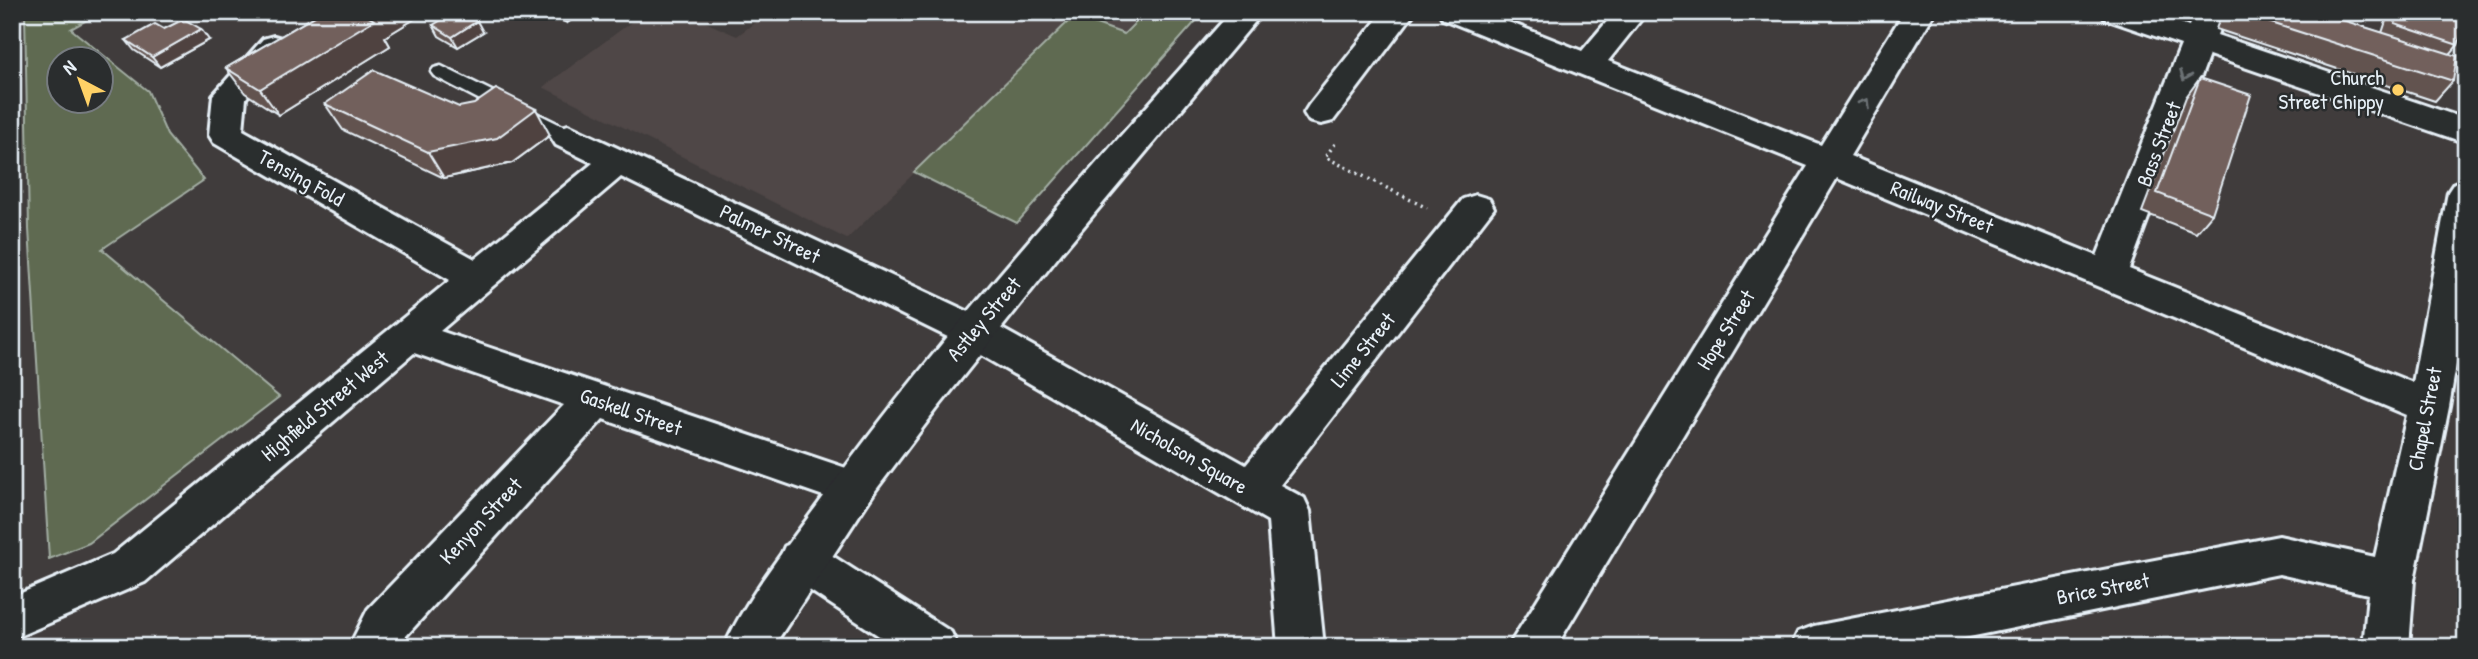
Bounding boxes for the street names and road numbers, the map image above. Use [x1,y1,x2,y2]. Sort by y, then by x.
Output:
street label: Bass Street [2129,96,2188,190]
street label: Tensing Fold [253,142,349,213]
street label: Railway Street [1886,173,1999,241]
street label: Palmer Street [715,197,826,271]
street label: Astley Street [940,270,1028,367]
street label: Hope Street [1690,284,1762,375]
street label: Lime Street [1323,305,1402,393]
street label: Highfield Street West [255,343,395,468]
street label: Chapel Street [2400,364,2449,473]
street label: Gaskell Street [576,381,687,443]
street label: Nicholson Square [1126,410,1253,501]
street label: Kenyon Street [433,470,529,571]
street label: Brice Street [2054,565,2152,612]

